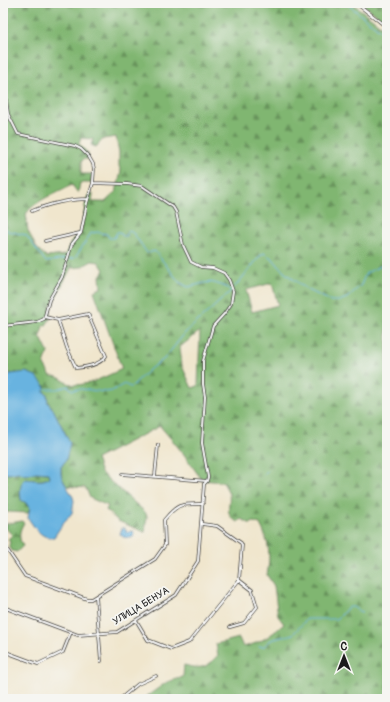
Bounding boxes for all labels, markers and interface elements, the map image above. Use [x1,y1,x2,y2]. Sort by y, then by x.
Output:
street label: УЛИЦА БЕНУА [111,584,172,628]
north arrow [324,636,364,676]
text: С [341,640,348,653]

